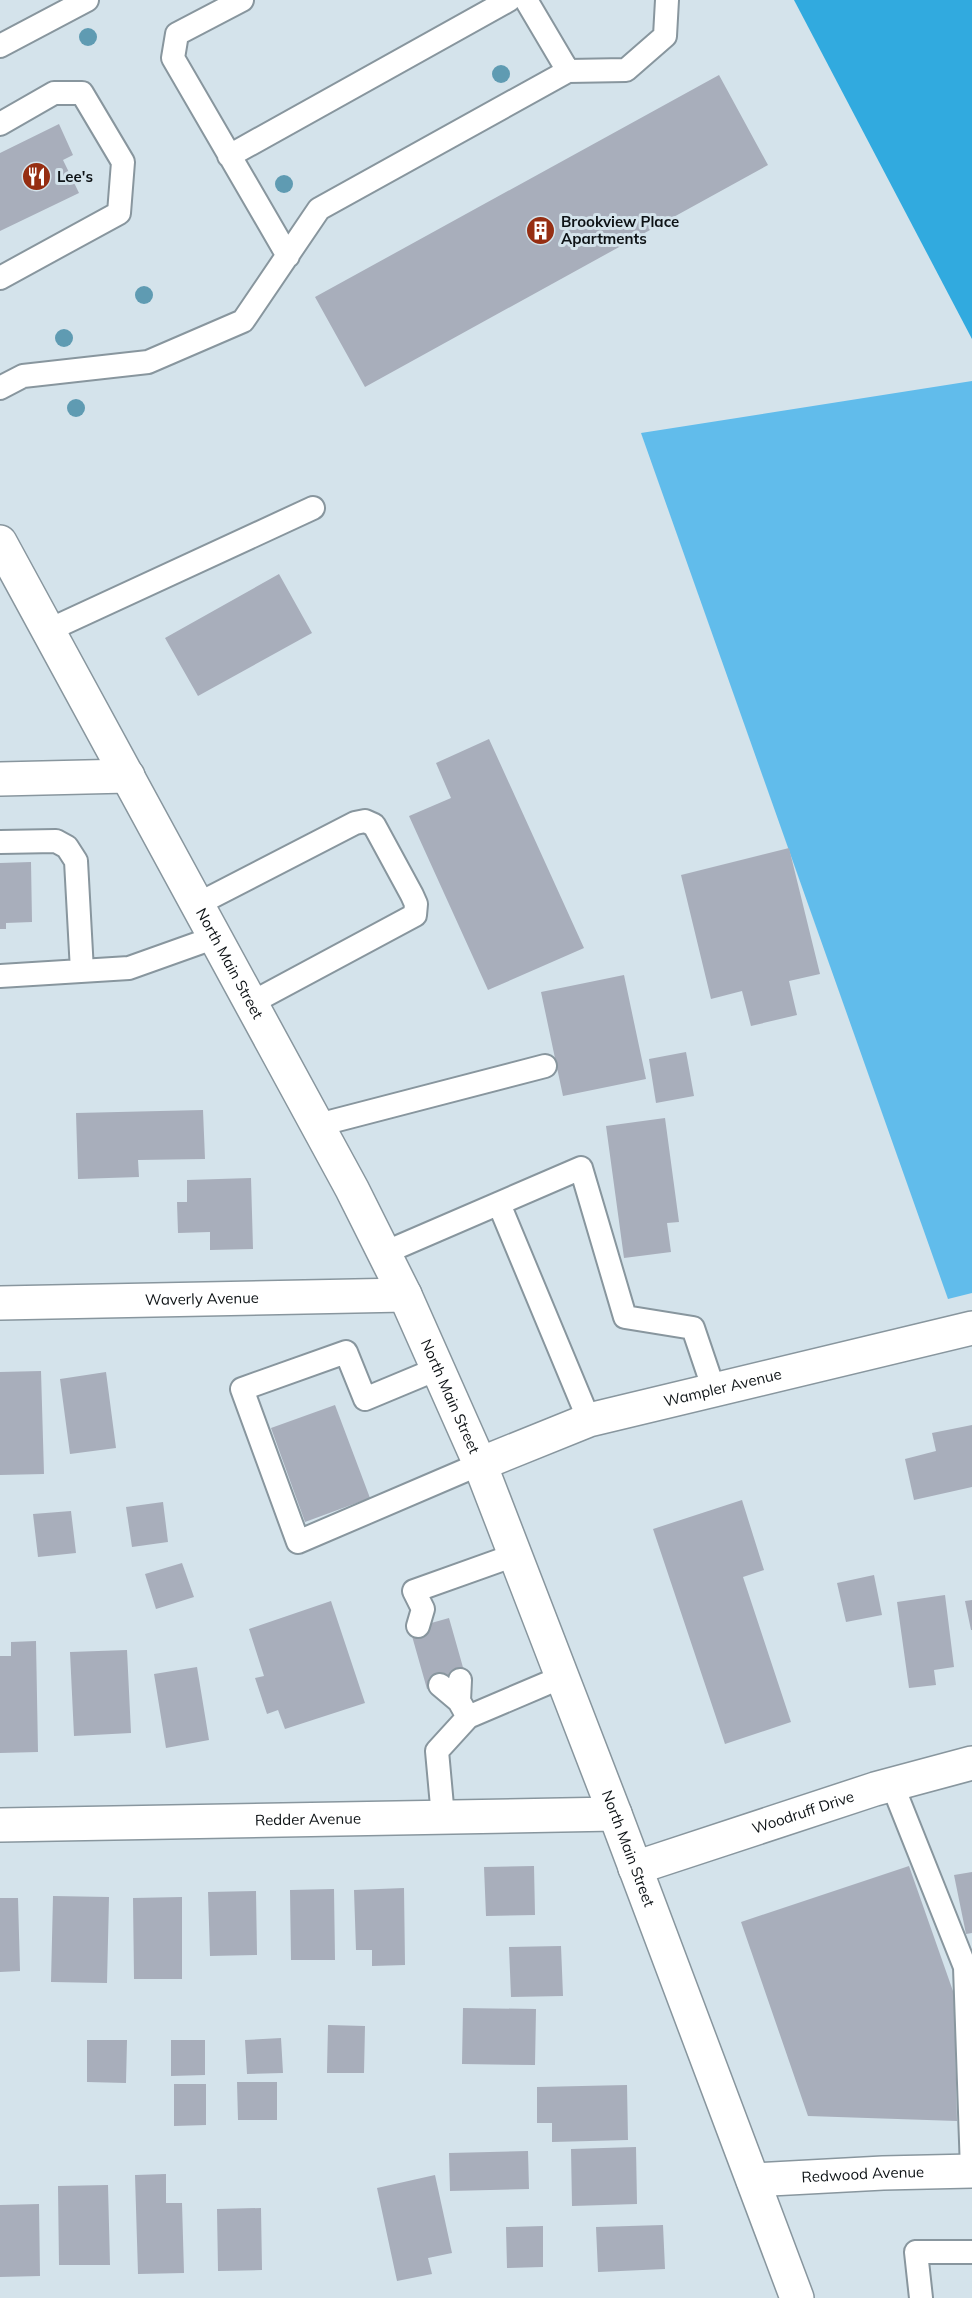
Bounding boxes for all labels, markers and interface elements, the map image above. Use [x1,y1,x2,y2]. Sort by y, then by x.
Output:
restaurant icon: Lee's [20,161,52,193]
place label: Lee's [57,167,93,186]
place label: Brookview Place Apartments [561,212,679,248]
building icon: Brookview Place Apartments [524,215,556,247]
street label: North Main Street [192,905,268,1022]
street label: Waverly Avenue [145,1288,259,1309]
street label: North Main Street [417,1336,484,1456]
street label: Wampler Avenue [662,1364,783,1411]
street label: North Main Street [598,1787,659,1909]
street label: Woodruff Drive [750,1787,856,1838]
street label: Redder Avenue [255,1809,361,1829]
street label: Redwood Avenue [801,2162,924,2186]

